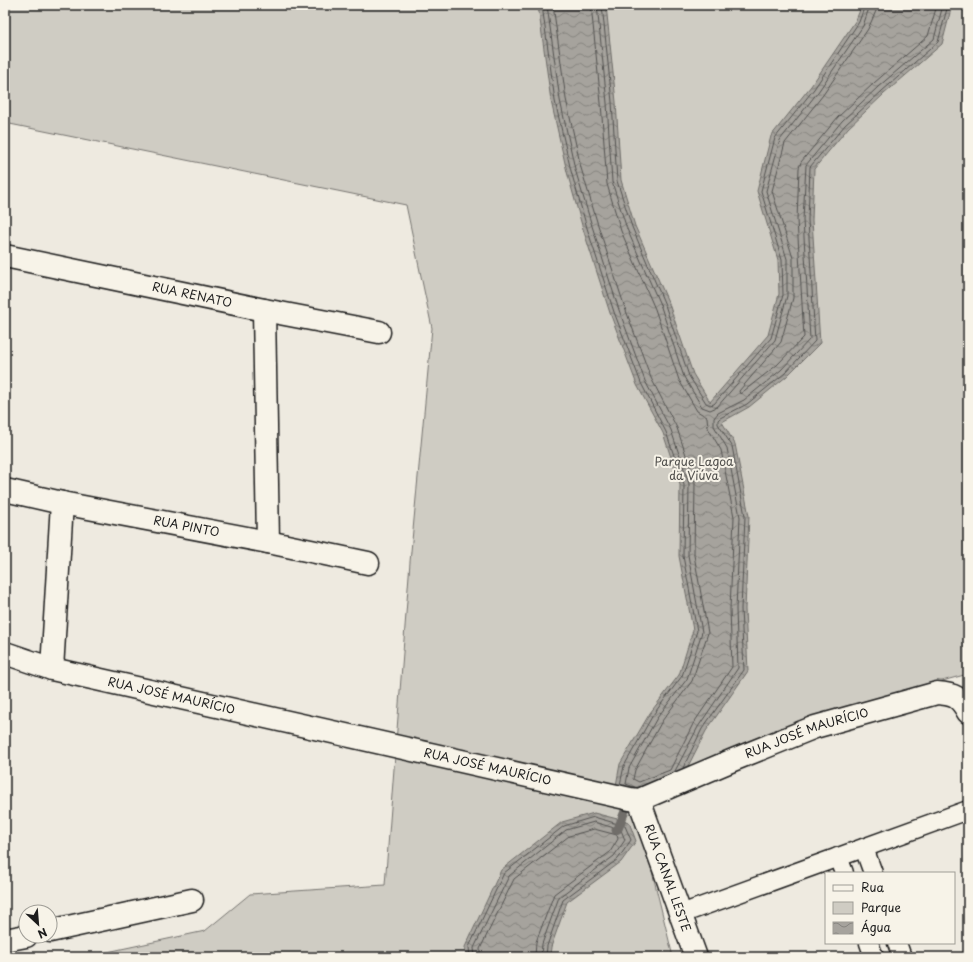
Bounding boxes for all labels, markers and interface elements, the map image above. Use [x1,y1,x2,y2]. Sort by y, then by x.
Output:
street label: RUA RENATO [151,277,234,311]
park label: Parque Lagoa da Viúva [654,452,734,484]
street label: RUA PINTO [152,510,221,541]
street label: RUA JOSÉ MAURÍCIO [106,672,237,718]
street label: RUA JOSÉ MAURÍCIO [742,702,871,762]
street label: RUA JOSÉ MAURÍCIO [422,743,553,789]
street label: RUA CANAL LESTE [640,821,696,934]
legend [825,872,955,944]
text: Rua [861,878,885,896]
text: Parque [861,898,901,916]
north arrow [18,904,58,944]
text: Água [861,918,892,936]
text: N [35,924,50,943]

